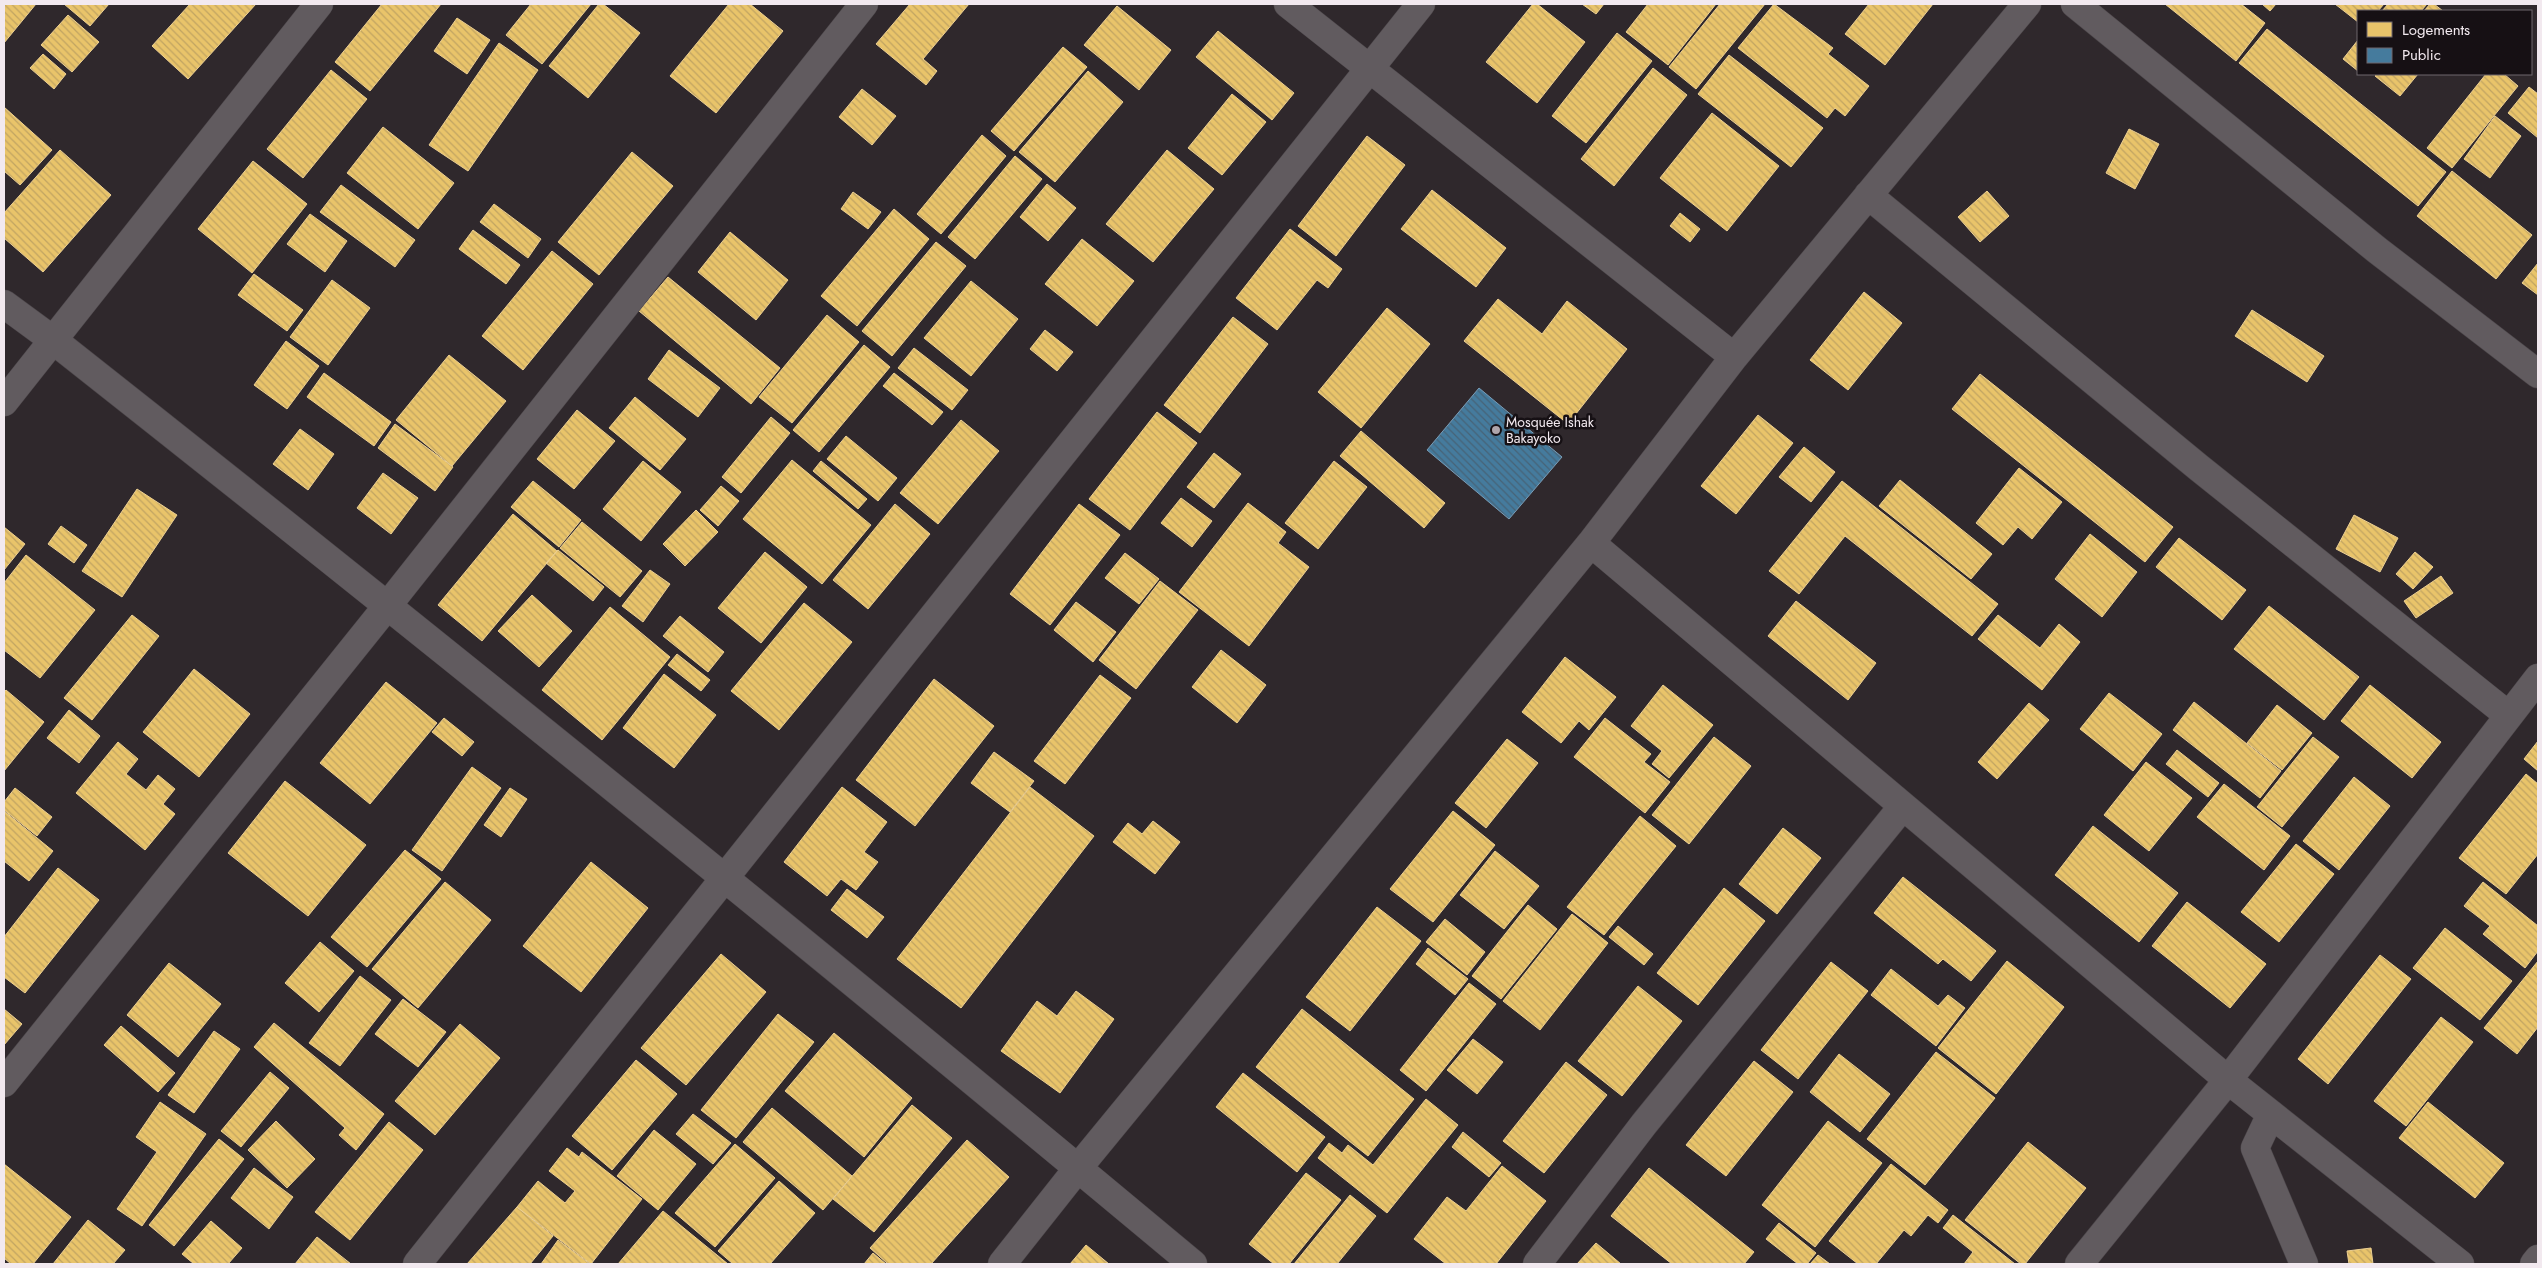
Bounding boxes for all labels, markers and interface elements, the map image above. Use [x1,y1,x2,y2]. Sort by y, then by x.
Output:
legend [2357,10,2532,75]
text: Logements [2402,19,2470,41]
text: Public [2402,44,2441,66]
place label: Mosquée Ishak Bakayoko [1506,412,1595,448]
marker: Mosquée Ishak Bakayoko [1490,424,1502,436]

